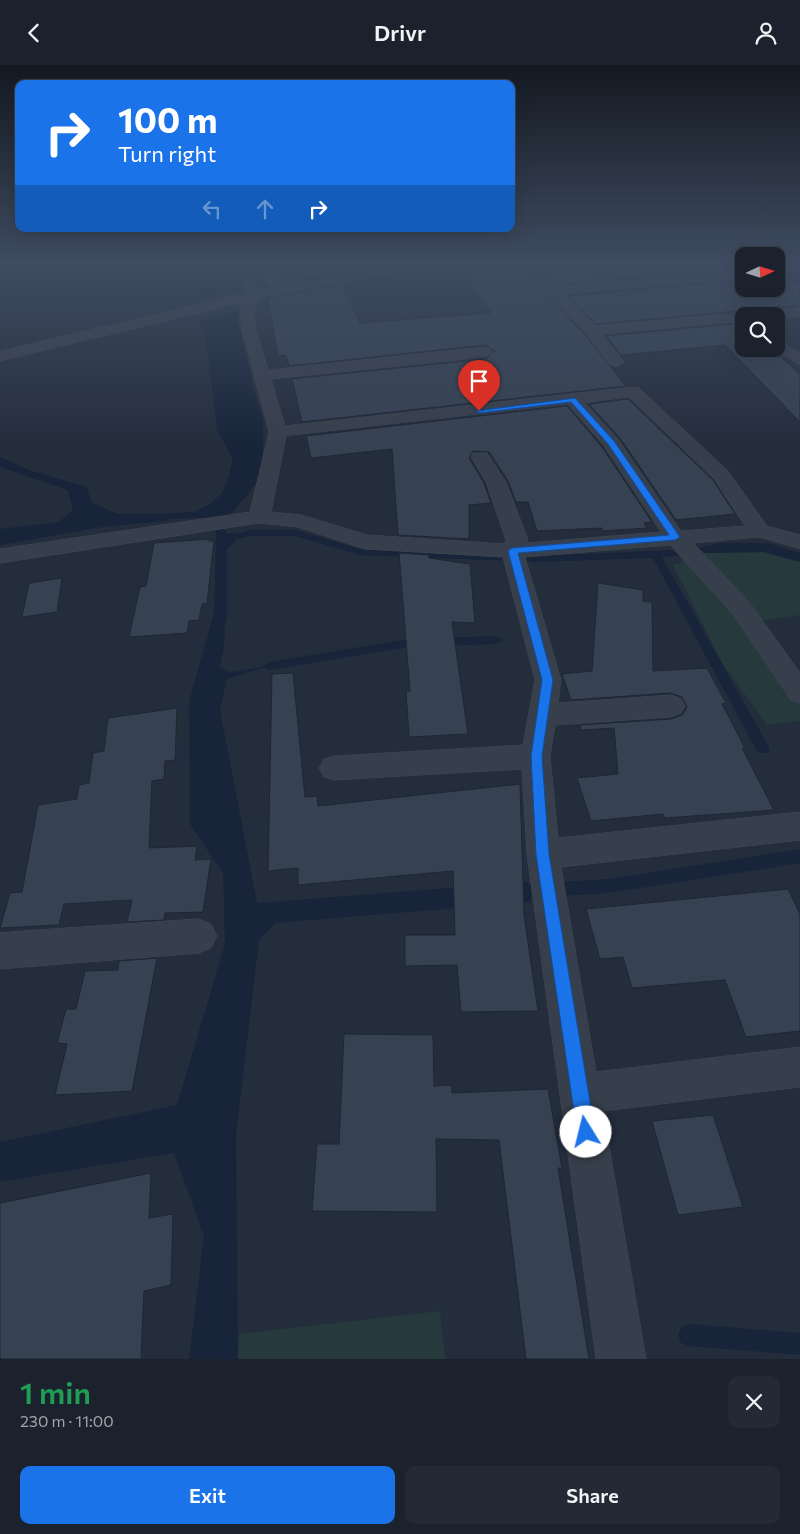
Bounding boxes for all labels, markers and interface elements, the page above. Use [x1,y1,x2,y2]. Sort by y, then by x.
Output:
icon: back [20,19,48,47]
text: Drivr [374,19,426,46]
icon: person [752,19,780,47]
text: 100 m [118,97,218,140]
icon: right [35,100,100,165]
text: Turn right [118,140,216,167]
icon: left [198,195,226,223]
icon: ahead [251,195,279,223]
icon: right [304,195,332,223]
north arrow [735,247,785,297]
map controls [735,247,785,357]
button: search [735,307,785,357]
pin [458,360,500,411]
icon: arrive [465,367,493,395]
position arrow [559,1105,611,1157]
text: 1 min [20,1373,91,1410]
button: close [728,1376,780,1428]
text: 230 m · 11:00 [20,1411,114,1430]
button: Exit [20,1466,395,1524]
button: Share [405,1466,780,1524]

